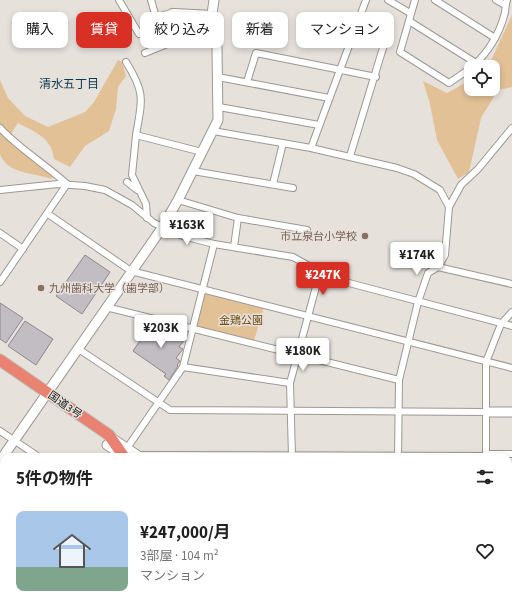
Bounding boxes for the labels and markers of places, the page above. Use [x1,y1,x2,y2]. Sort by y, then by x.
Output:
pin: ¥163K [159,212,215,246]
place label: 市立泉台小学校 [280,229,357,244]
marker: 市立泉台小学校 [360,231,370,241]
pin: ¥174K [389,242,445,276]
pin: ¥247K [295,262,351,296]
place label: 九州歯科大学（歯学部） [49,281,170,296]
marker: 九州歯科大学（歯学部） [36,283,46,293]
pin: ¥203K [133,315,189,349]
pin: ¥180K [275,338,331,372]

